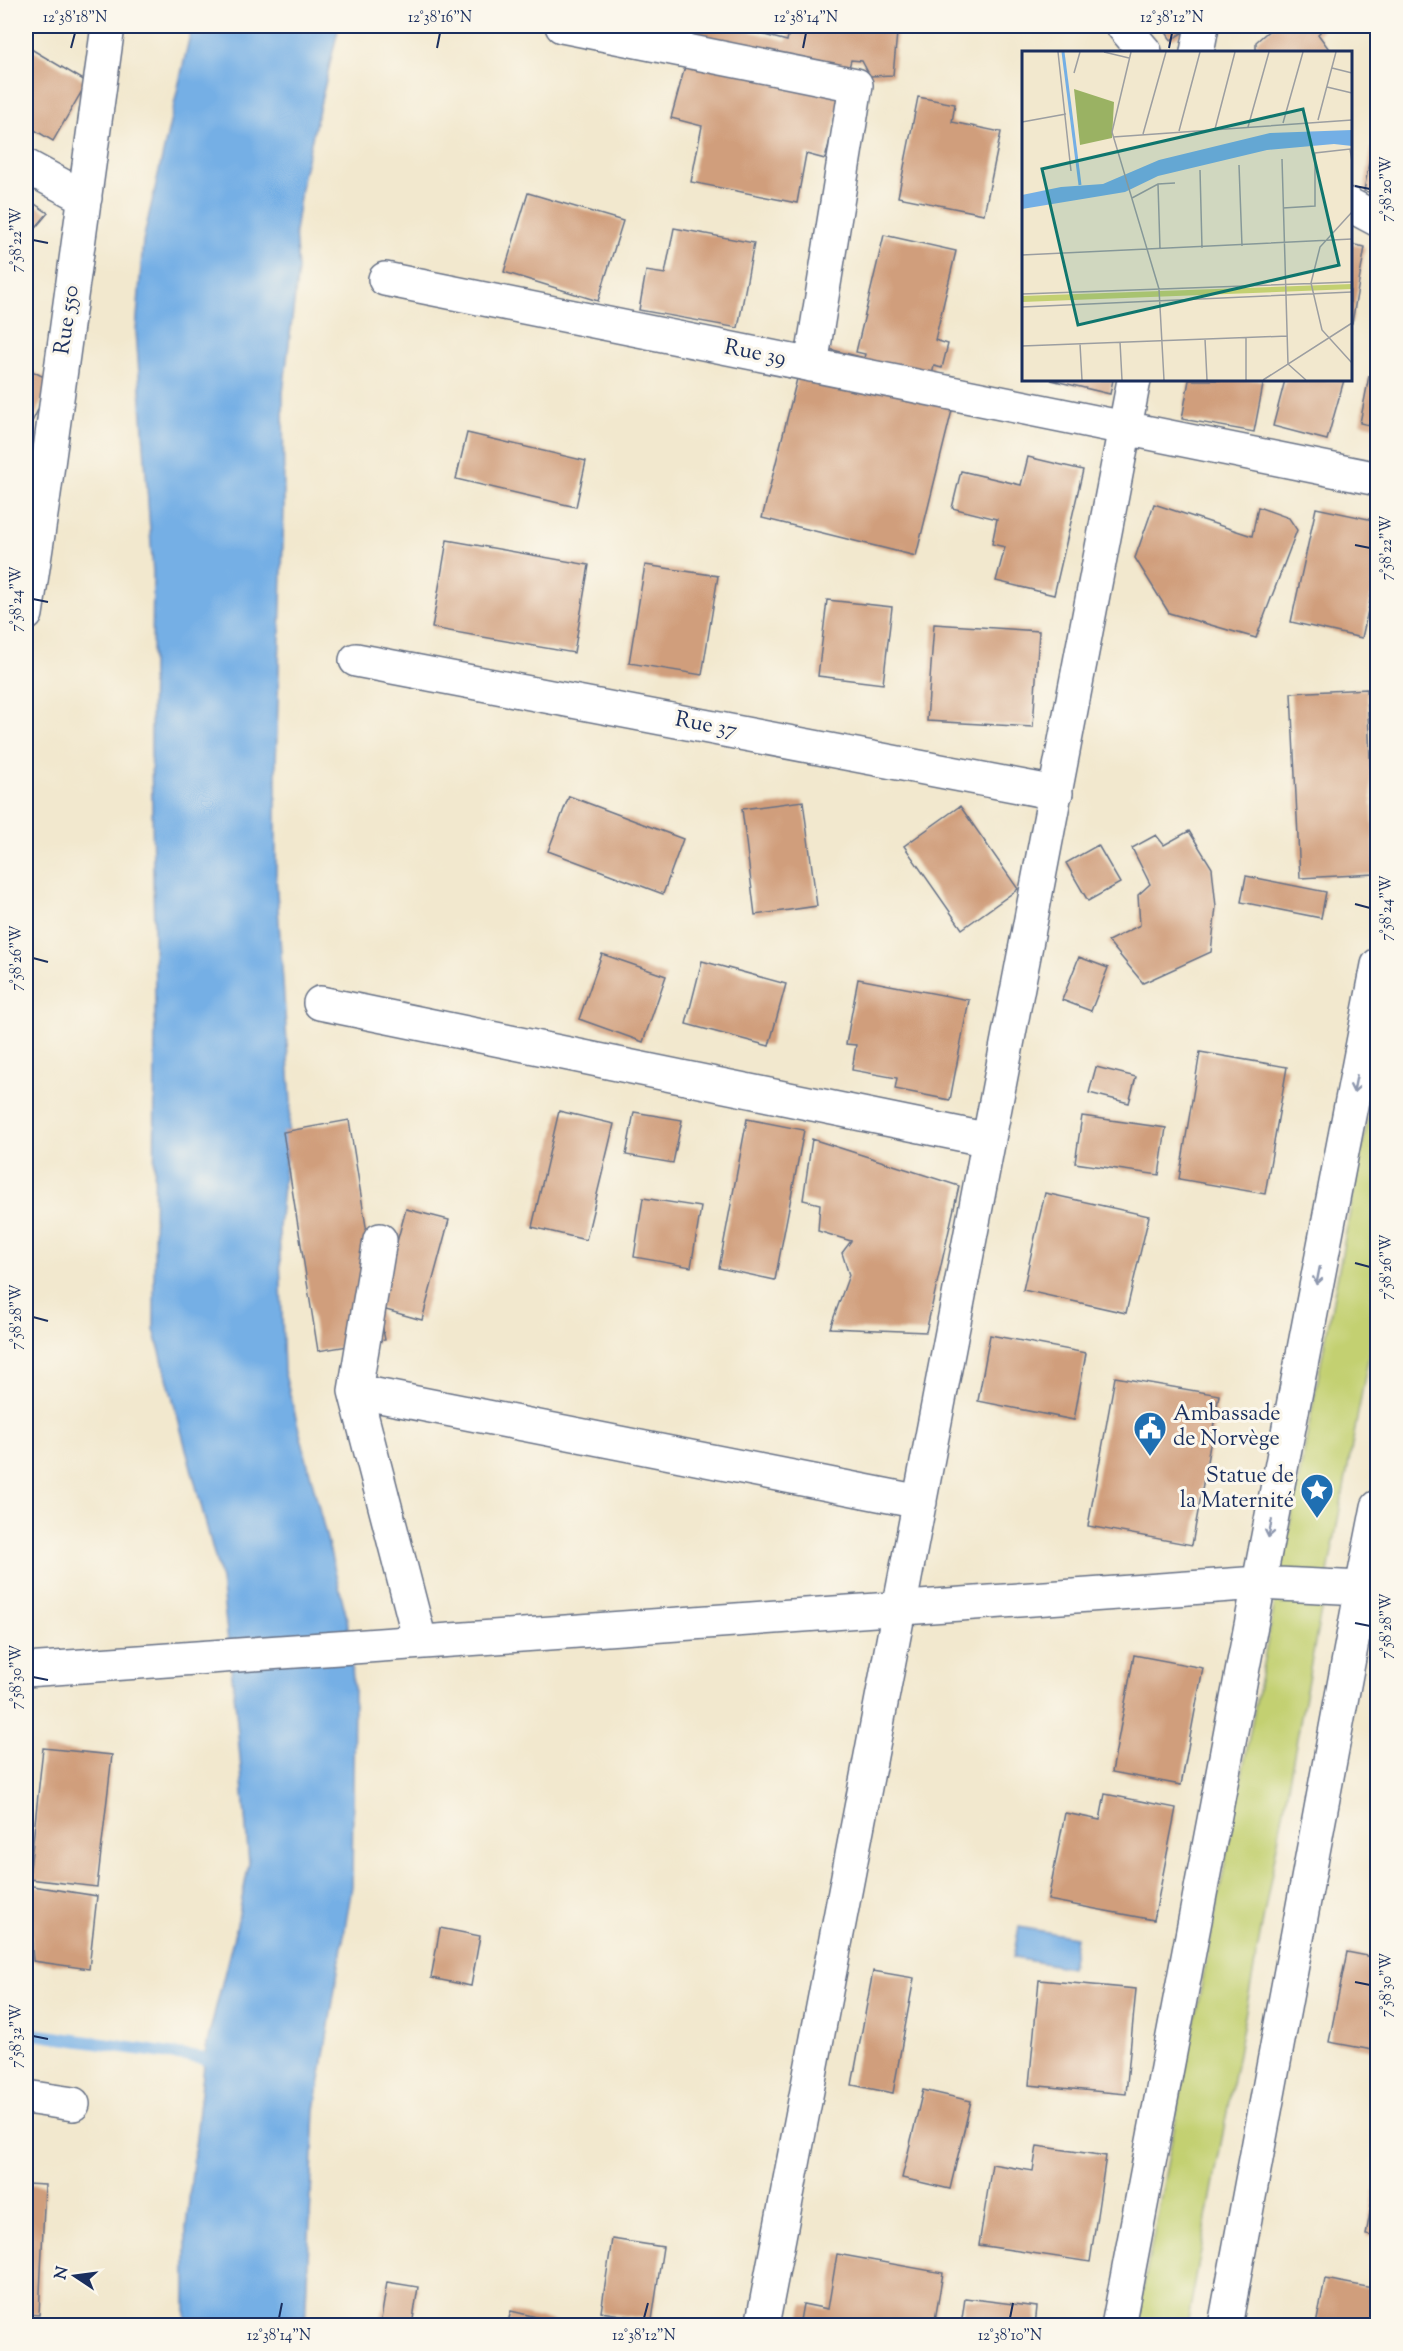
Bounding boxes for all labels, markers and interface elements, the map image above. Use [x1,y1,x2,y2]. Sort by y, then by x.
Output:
text: 12°38'18"N [43,8,107,29]
text: 12°38'16"N [408,8,472,29]
text: 12°38'14"N [774,8,838,29]
text: 12°38'12"N [1140,8,1204,29]
inset map [1022,51,1352,381]
text: 7°58'20"W [1377,156,1398,222]
text: 7°58'22"W [7,207,28,272]
street label: Rue 550 [47,283,89,357]
street label: Rue 39 [721,332,789,376]
text: 7°58'22"W [1377,515,1398,580]
text: 7°58'24"W [7,566,28,632]
street label: Rue 37 [672,704,740,748]
text: 7°58'24"W [1377,875,1398,941]
text: 7°58'26"W [7,925,28,991]
one-way arrow [1349,1074,1360,1094]
text: 7°58'26"W [1377,1234,1398,1300]
one-way arrow [1312,1266,1323,1285]
text: 7°58'28"W [7,1284,28,1350]
place label: Ambassade de Norvège [1173,1399,1281,1456]
public building icon: Ambassade de Norvège [1132,1410,1168,1457]
place label: Statue de la Maternité [1180,1461,1294,1518]
place icon: Statue de la Maternité [1299,1472,1335,1519]
one-way arrow [1264,1519,1275,1539]
text: 7°58'28"W [1377,1593,1398,1659]
text: 7°58'30"W [7,1644,28,1709]
text: 7°58'30"W [1377,1952,1398,2017]
text: 7°58'32"W [7,2004,28,2068]
north arrow [45,2246,105,2306]
text: N [50,2264,76,2282]
text: 12°38'14"N [247,2326,311,2347]
text: 12°38'12"N [612,2326,676,2347]
text: 12°38'10"N [978,2326,1042,2347]

